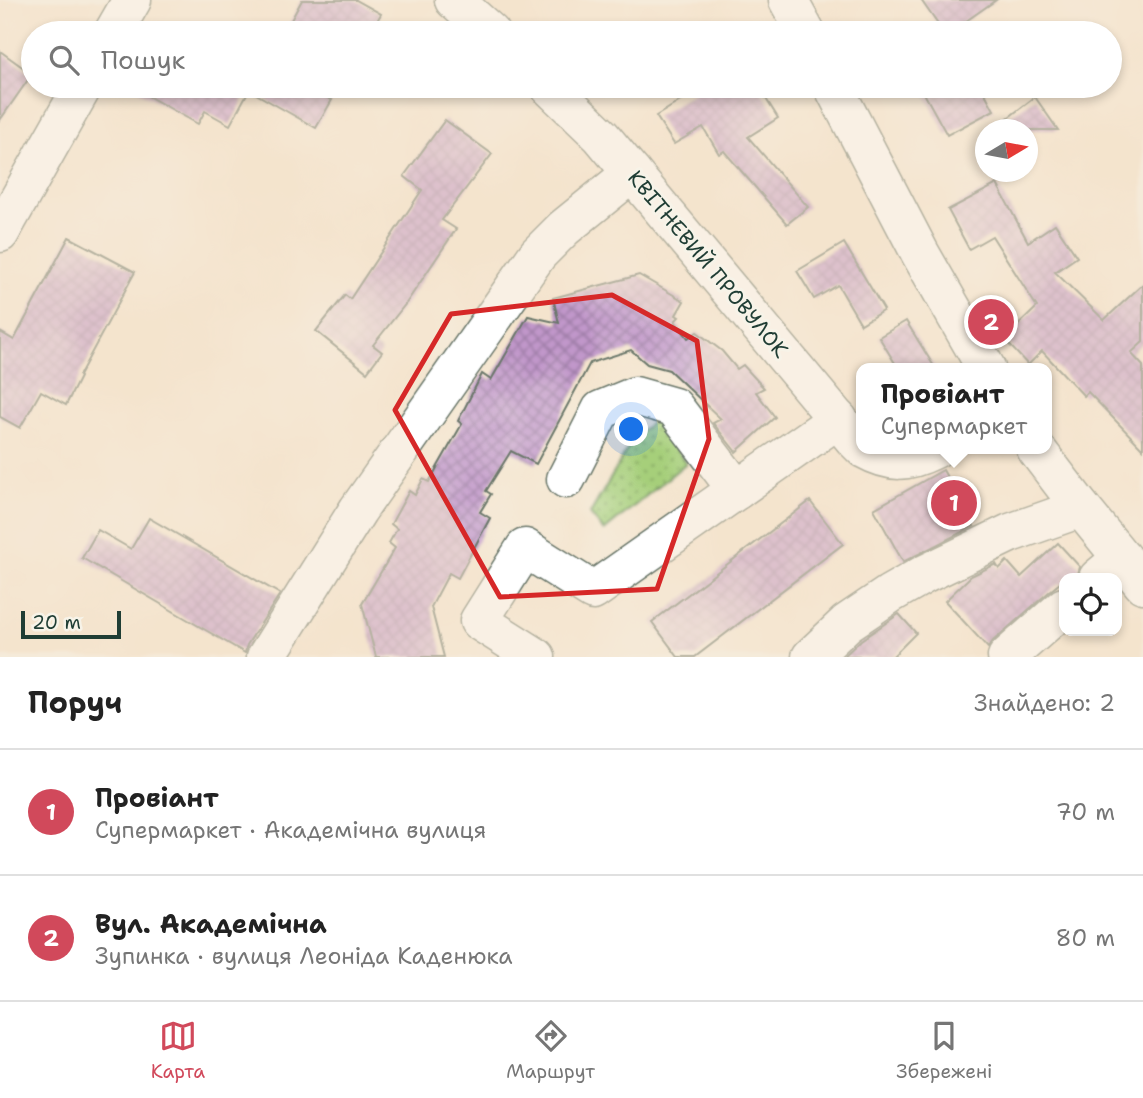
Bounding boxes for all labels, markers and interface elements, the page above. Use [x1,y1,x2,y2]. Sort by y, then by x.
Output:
search box [21,21,1122,98]
icon: search [45,41,83,79]
text: Пошук [101,42,185,77]
north arrow [975,119,1038,182]
street label: КВІТНЕВИЙ ПРОВУЛОК [621,164,795,364]
pin: 2 [968,296,1014,348]
popup [856,363,1052,454]
text: Провіант [881,376,1004,411]
text: Супермаркет [881,411,1027,441]
your location [614,412,648,446]
pin: 1 [931,477,977,529]
map controls [1059,573,1122,636]
button: locate [1059,573,1122,636]
scale bar [21,608,121,640]
text: 20 m [32,610,81,635]
text: Поруч [28,682,122,723]
text: Знайдено: 2 [974,688,1115,718]
text: Провіант [95,780,219,815]
text: 1 [46,797,56,827]
text: 70 m [1056,797,1115,827]
text: Супермаркет · Академічна вулиця [95,815,486,845]
text: Вул. Академічна [95,906,327,941]
text: 2 [43,923,59,953]
text: 80 m [1056,923,1115,953]
text: Зупинка · вулиця Леоніда Каденюка [95,941,513,971]
tab: Карта [151,1017,205,1084]
tab: Маршрут [506,1017,595,1084]
tab: Збережені [896,1017,992,1084]

